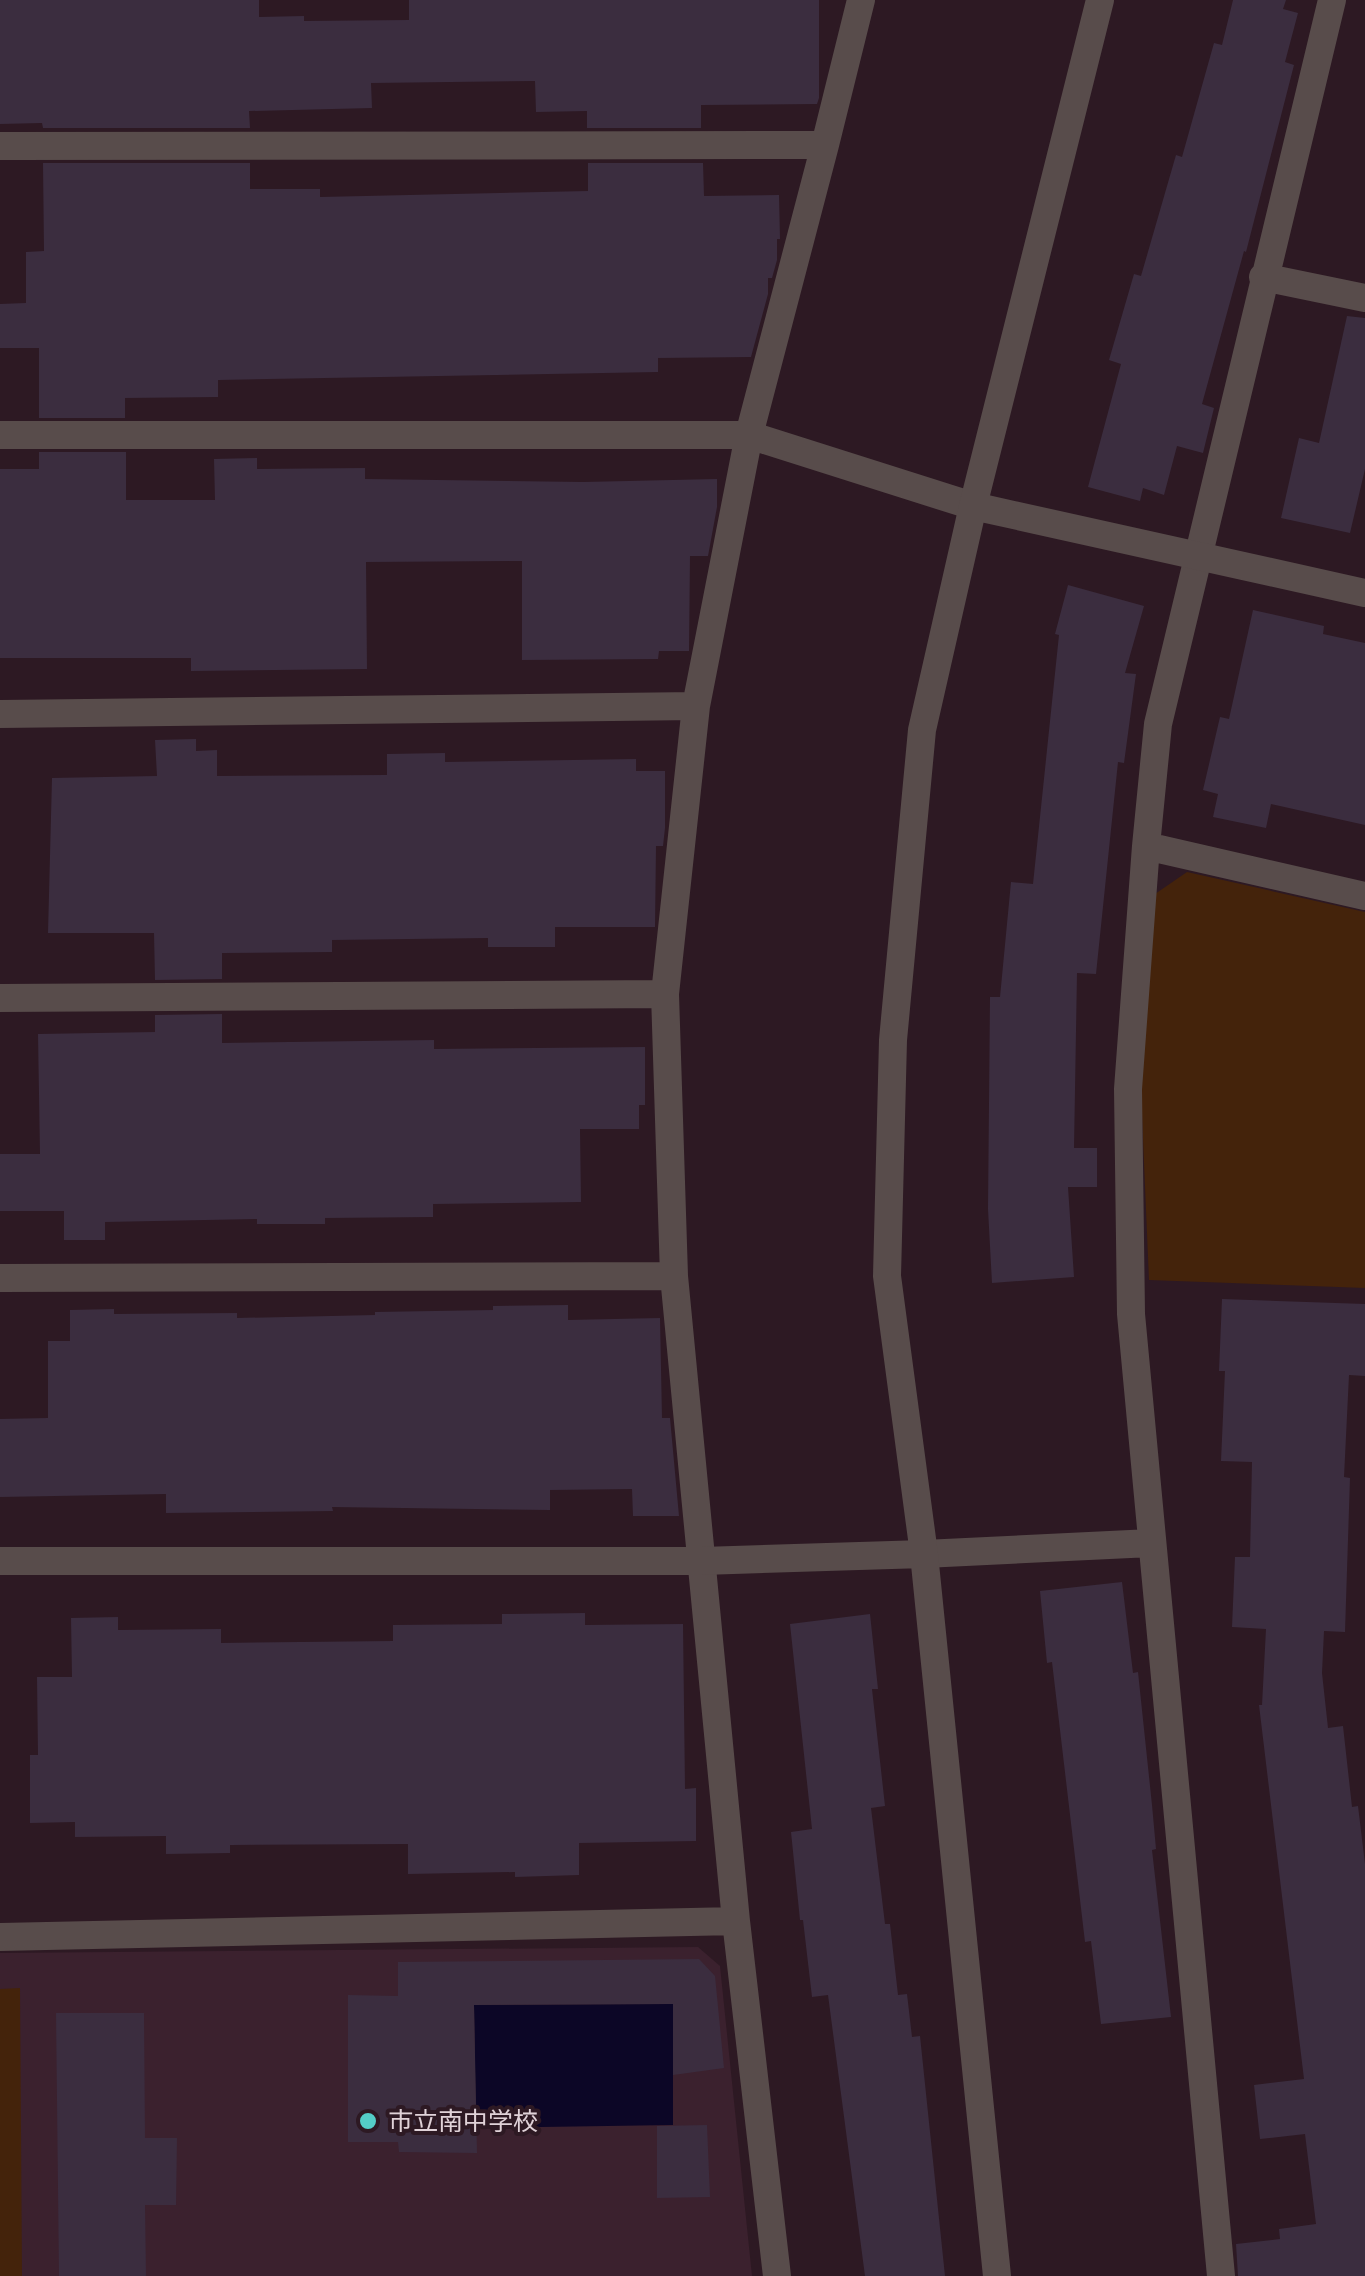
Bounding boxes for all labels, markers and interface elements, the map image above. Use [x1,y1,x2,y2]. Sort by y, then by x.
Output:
place label: 市立南中学校 [388,2101,538,2137]
marker: 市立南中学校 [357,2110,379,2132]

